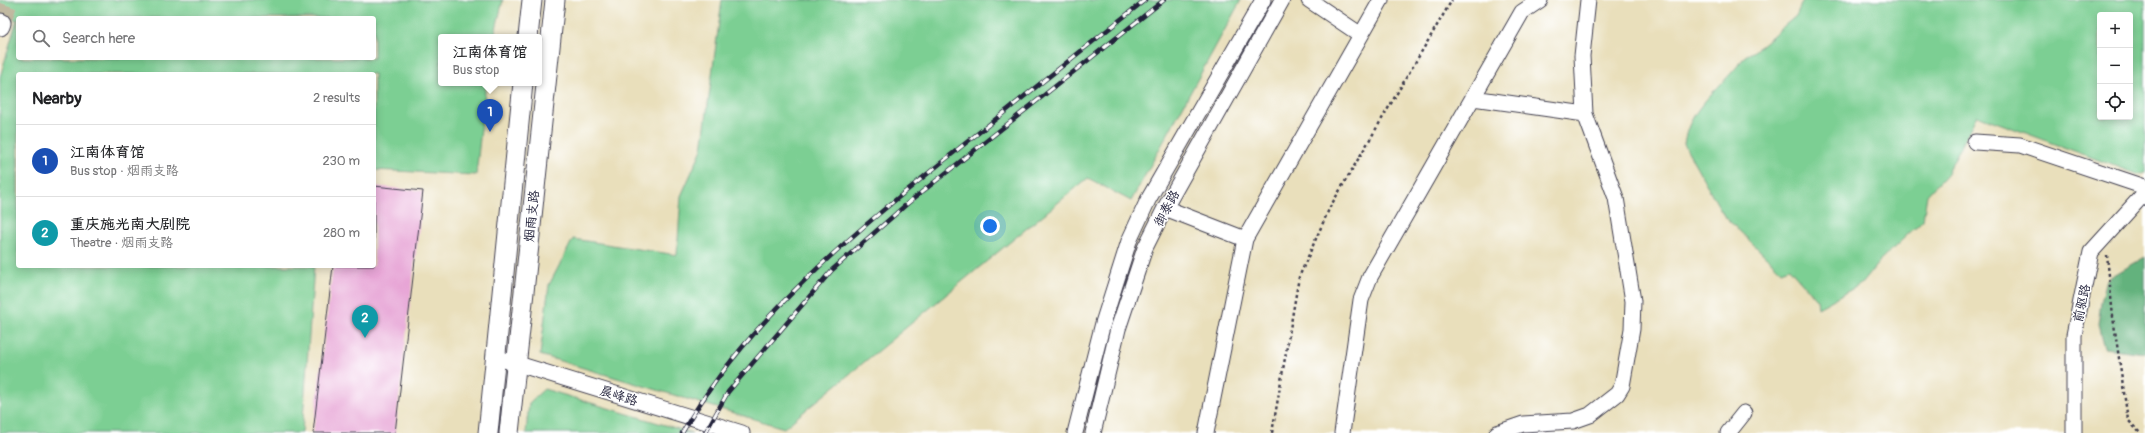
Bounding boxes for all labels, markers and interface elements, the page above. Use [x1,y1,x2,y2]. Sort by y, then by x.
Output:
map controls [2097,12,2133,120]
button: + [2097,12,2133,48]
search box [16,16,376,60]
icon: search [30,27,52,49]
text: Search here [62,29,135,48]
popup [438,34,542,86]
text: 江南体育馆 [452,43,528,62]
button: − [2097,48,2133,84]
text: Bus stop [452,62,499,78]
button: locate [2097,84,2133,120]
text: Nearby [32,88,81,109]
text: 2 results [313,90,360,106]
pin: 1 [477,99,503,132]
text: 江南体育馆 [70,143,145,162]
text: 1 [42,153,48,169]
text: 230 m [323,153,360,169]
text: Bus stop · 烟雨支路 [70,163,179,179]
street label: 御泰路 [1151,187,1183,229]
street label: 烟雨支路 [521,189,543,243]
text: 重庆施光南大剧院 [70,215,190,234]
your location [980,216,1000,236]
text: 2 [41,225,49,241]
text: 280 m [323,225,360,241]
text: Theatre · 烟雨支路 [70,235,173,251]
street label: 前驱路 [2070,282,2094,324]
pin: 2 [352,305,378,338]
street label: 晨峰路 [598,383,640,409]

